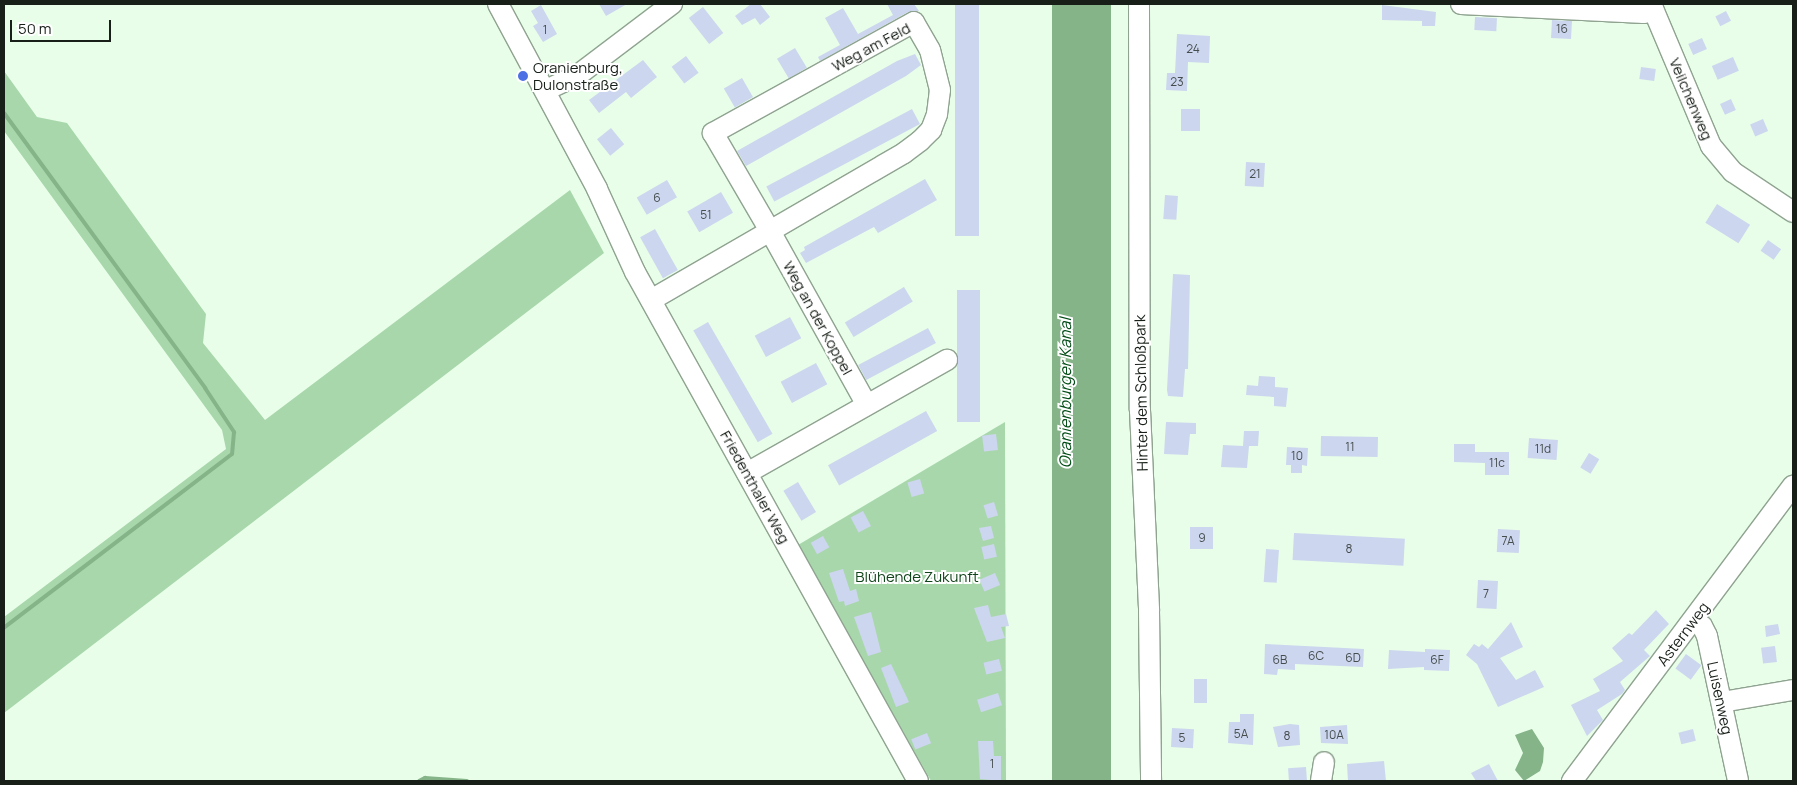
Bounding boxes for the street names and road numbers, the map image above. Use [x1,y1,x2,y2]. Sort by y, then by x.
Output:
street label: Weg am Feld [829,19,913,75]
street label: Veilchenweg [1666,55,1716,143]
street label: Weg an der Koppel [779,258,857,378]
street label: Hinter dem Schloßpark [1131,315,1151,471]
street label: Friedenthaler Weg [717,427,793,547]
street label: Asternweg [1653,599,1713,669]
street label: Luisenweg [1703,660,1737,736]

